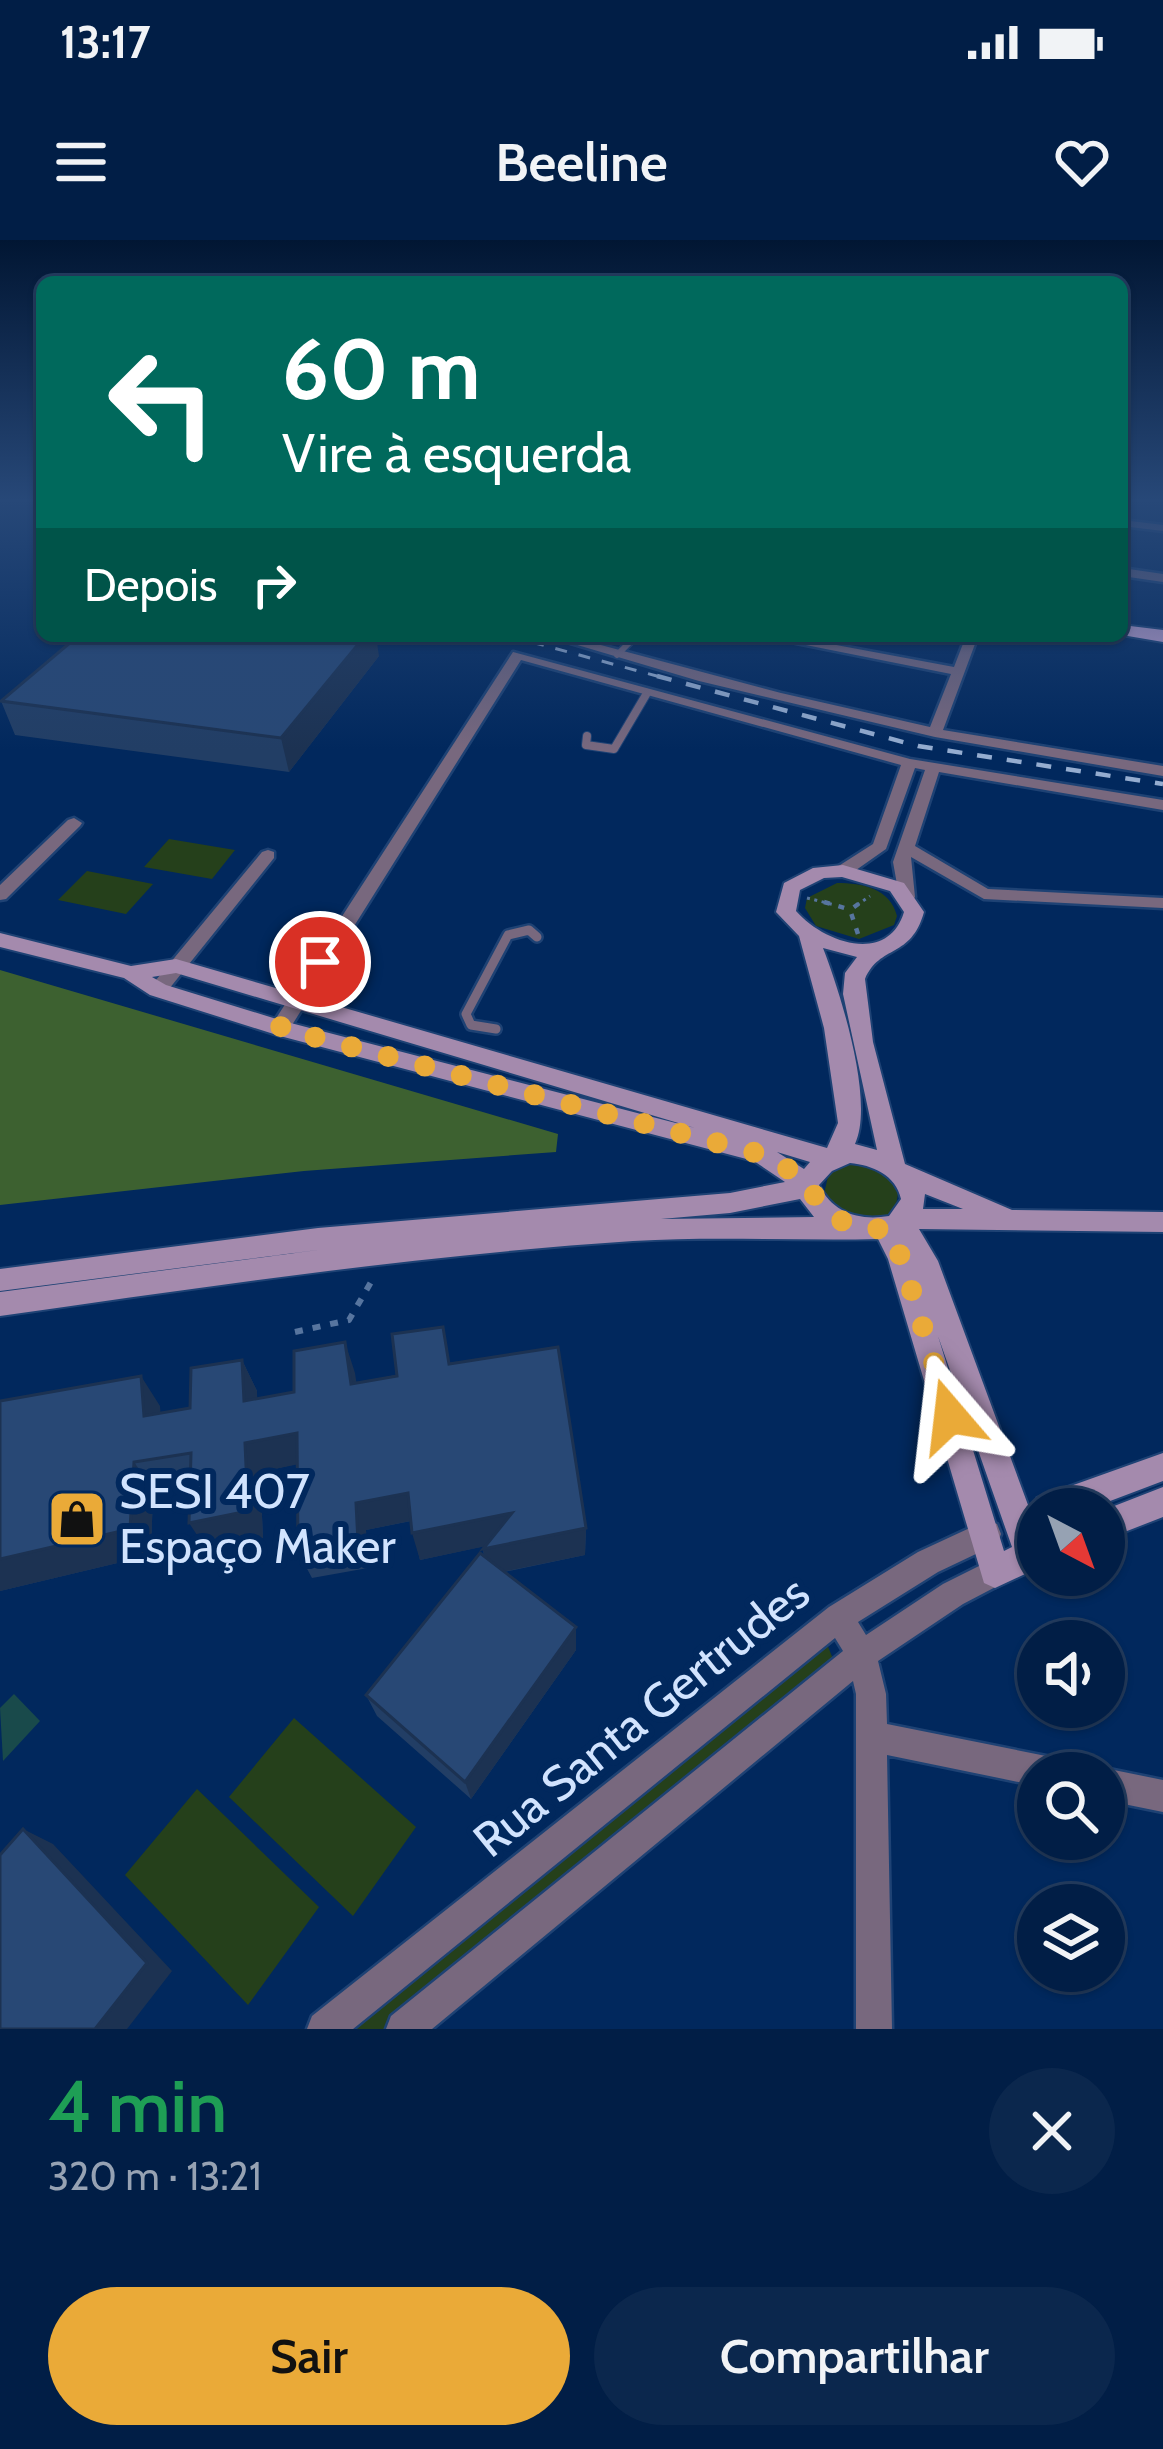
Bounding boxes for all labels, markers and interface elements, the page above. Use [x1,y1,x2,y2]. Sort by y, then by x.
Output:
text: 13:17 [60,15,150,69]
icon: menu [48,129,114,195]
text: Beeline [495,129,668,195]
icon: heart [1049,129,1115,195]
text: 60 m [282,318,480,420]
icon: left [84,324,240,480]
text: Vire à esquerda [282,420,631,486]
icon: right [241,552,307,618]
text: Depois [84,558,217,612]
pin [269,911,371,1013]
icon: arrive [287,929,353,995]
position arrow [887,1353,1013,1479]
place label: SESI 407 Espaço Maker [119,1462,396,1575]
shop icon: SESI 407 Espaço Maker [46,1488,108,1550]
north arrow [1017,1488,1125,1596]
map controls [1017,1488,1125,1992]
street label: Rua Santa Gertrudes [462,1563,820,1869]
button: sound [1017,1620,1125,1728]
button: search [1017,1752,1125,1860]
button: layers [1017,1884,1125,1992]
text: 4 min [48,2063,227,2150]
button: close [989,2068,1115,2194]
text: 320 m · 13:21 [48,2152,262,2200]
button: Sair [48,2287,570,2425]
button: Compartilhar [594,2287,1115,2425]

